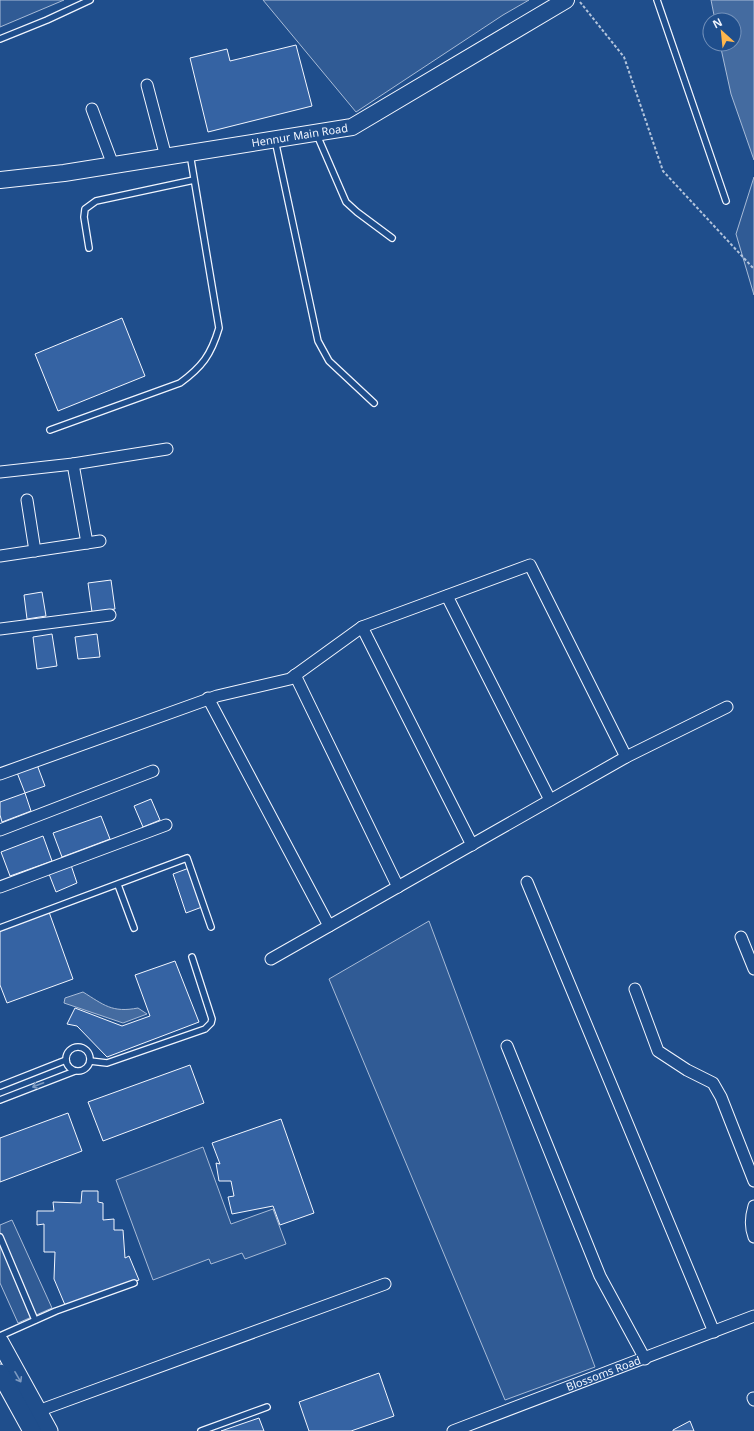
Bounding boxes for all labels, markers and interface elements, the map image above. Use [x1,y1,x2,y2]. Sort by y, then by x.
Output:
north arrow [702,12,742,52]
text: N [710,14,725,31]
street label: Hennur Main Road [250,120,349,150]
one-way arrow [33,1082,45,1090]
street label: Blossoms Road [564,1352,643,1394]
one-way arrow [15,1371,23,1383]

